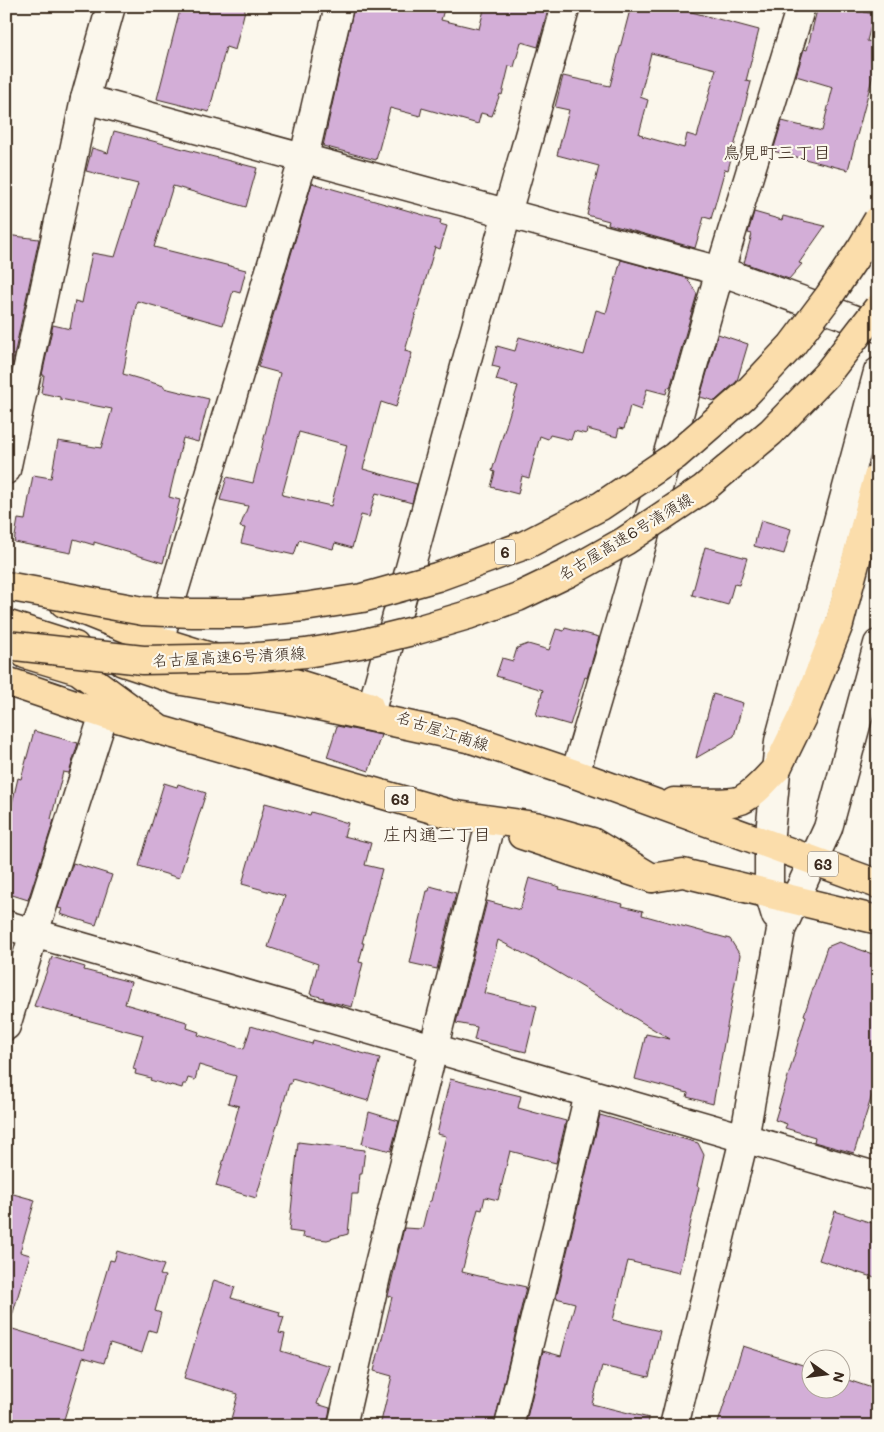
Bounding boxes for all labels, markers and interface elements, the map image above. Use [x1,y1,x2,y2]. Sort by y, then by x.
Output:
district label: 鳥見町三丁目 [723,140,831,164]
street label: 名古屋高速6号清須線 [554,487,696,585]
road number: 6 [495,540,515,564]
street label: 名古屋高速6号清須線 [152,641,306,671]
street label: 名古屋江南線 [394,705,492,755]
road number: 63 [385,786,415,812]
district label: 庄内通二丁目 [383,822,491,846]
road number: 63 [808,852,838,876]
north arrow [802,1350,852,1400]
text: N [829,1370,850,1385]

